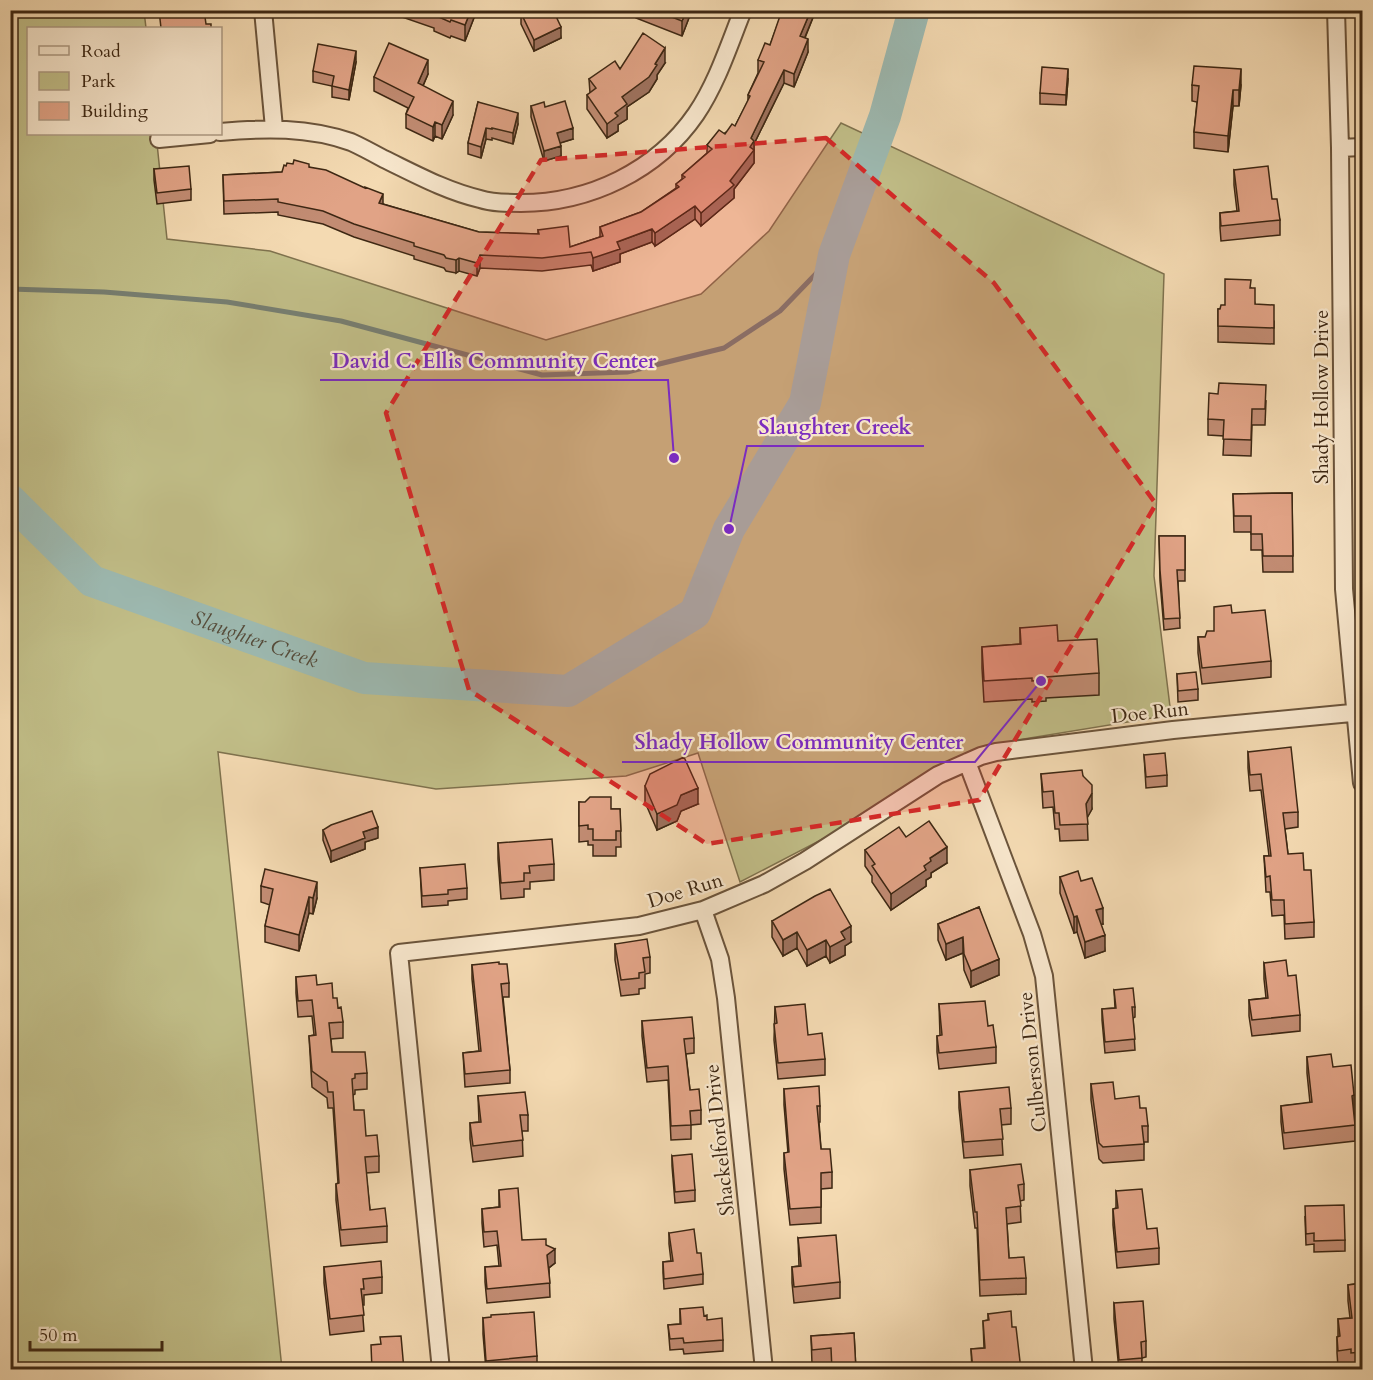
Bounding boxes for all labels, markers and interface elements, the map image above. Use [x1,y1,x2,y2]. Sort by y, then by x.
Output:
legend [27,27,222,135]
text: Road [81,39,121,64]
text: Park [81,69,116,94]
text: Building [81,99,149,124]
street label: Shady Hollow Drive [1308,310,1335,484]
callout: David C. Ellis Community Center [320,341,668,380]
text: David C. Ellis Community Center [332,347,657,376]
callout: Slaughter Creek [747,407,924,446]
text: Slaughter Creek [759,413,911,442]
water label: Slaughter Creek [187,604,322,676]
street label: Doe Run [1110,695,1191,730]
callout: Shady Hollow Community Center [622,723,975,762]
text: Shady Hollow Community Center [634,728,964,757]
street label: Doe Run [644,866,727,915]
street label: Culberson Drive [1012,990,1053,1134]
street label: Shackelford Drive [698,1063,741,1217]
scale bar [30,1314,162,1352]
text: 50 m [39,1323,78,1348]

